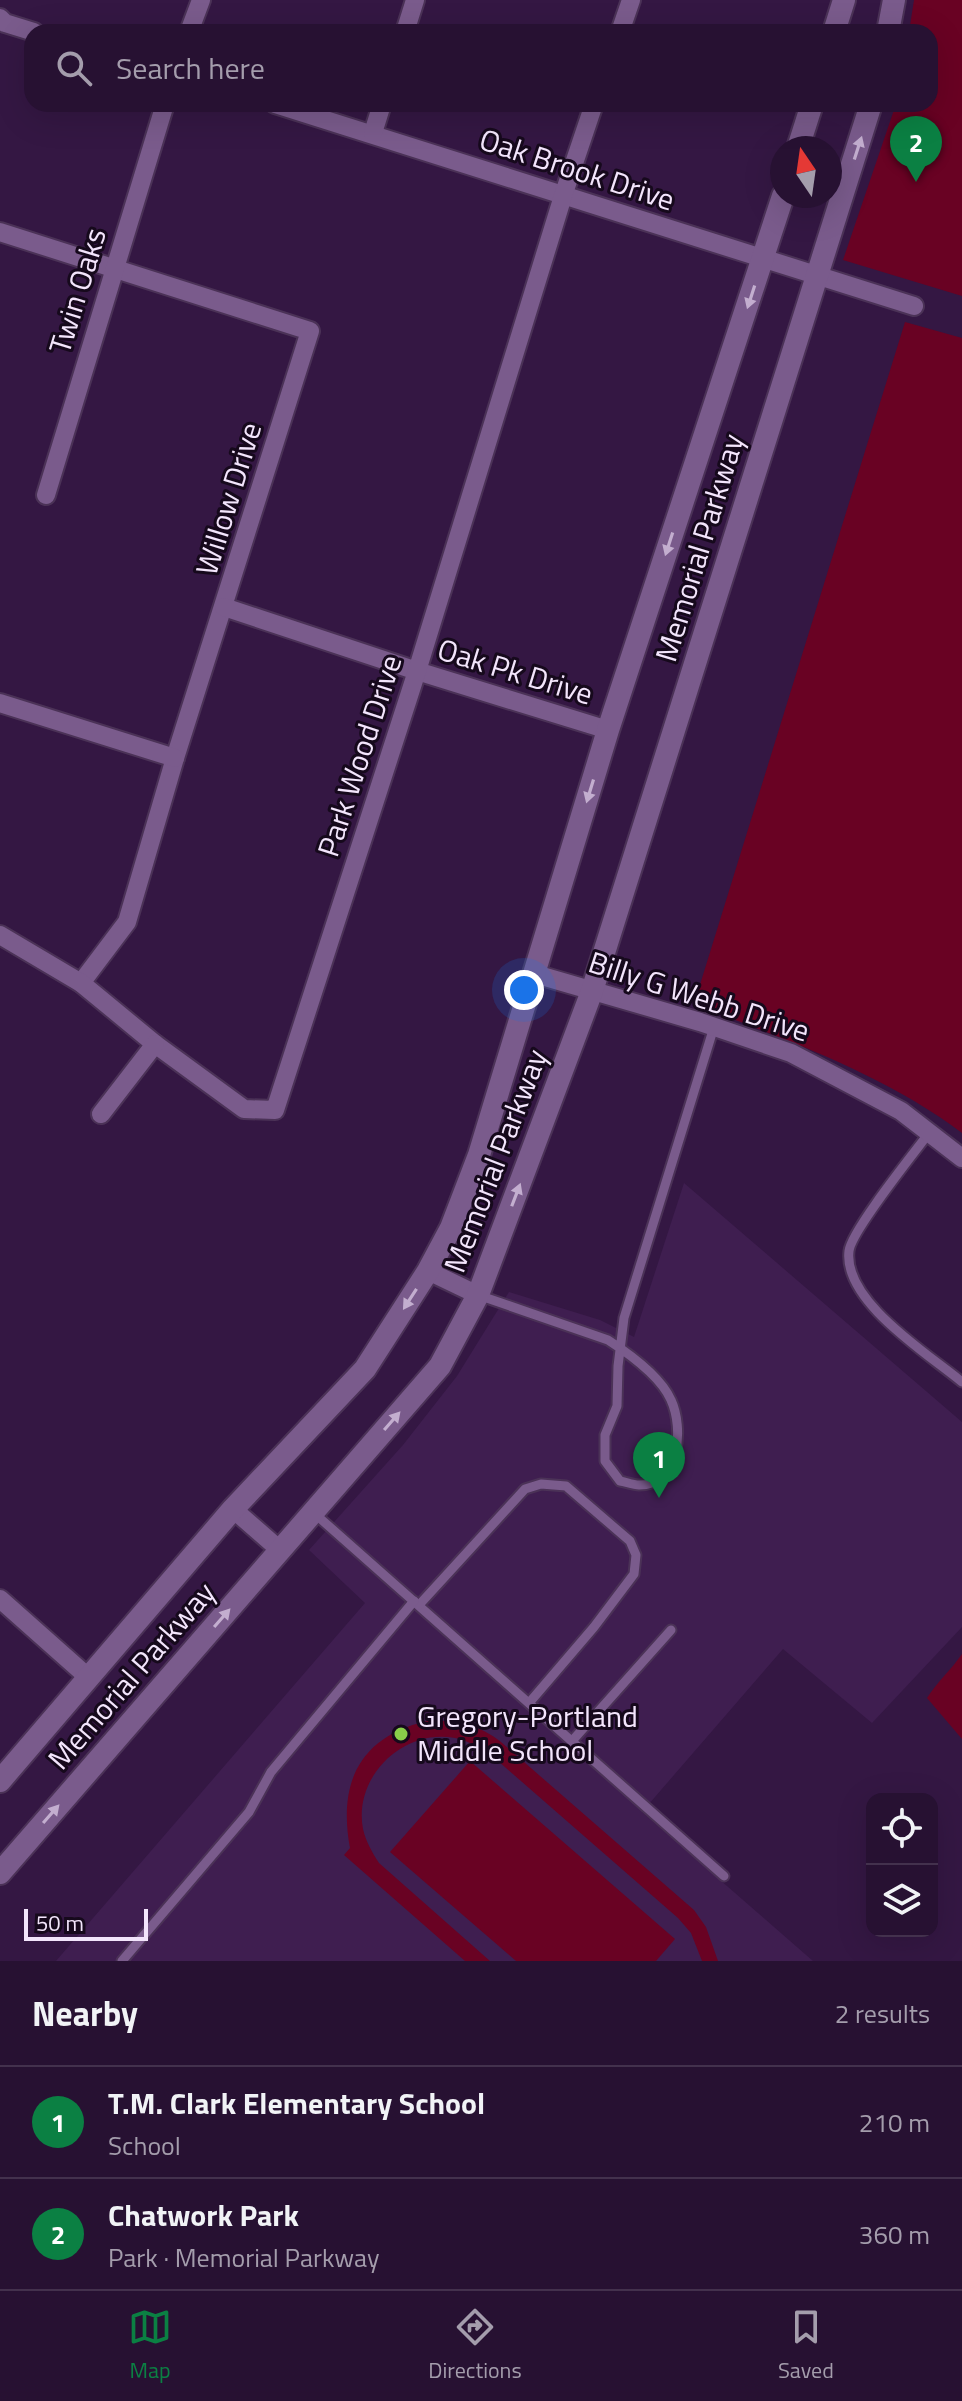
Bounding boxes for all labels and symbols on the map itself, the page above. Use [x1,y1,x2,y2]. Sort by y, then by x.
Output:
street label: Oak Brook Drive [474,116,681,222]
pin: 2 [890,116,942,182]
one-way arrow [852,135,864,159]
north arrow [770,136,842,208]
street label: Twin Oaks [36,222,118,359]
one-way arrow [744,285,756,309]
street label: Willow Drive [183,417,273,581]
street label: Memorial Parkway [643,428,756,667]
one-way arrow [663,532,675,556]
street label: Oak Pk Drive [432,626,599,716]
street label: Park Wood Drive [305,649,413,863]
one-way arrow [583,780,596,804]
street label: Billy G Webb Drive [583,939,816,1053]
your location [504,970,544,1010]
street label: Memorial Parkway [431,1042,559,1279]
one-way arrow [510,1183,523,1207]
one-way arrow [403,1288,418,1309]
one-way arrow [383,1412,401,1431]
pin: 1 [633,1432,685,1498]
street label: Memorial Parkway [36,1571,226,1780]
one-way arrow [213,1609,231,1628]
place label: Gregory-Portland Middle School [417,1693,638,1773]
marker: Gregory-Portland Middle School [392,1725,410,1743]
one-way arrow [42,1804,60,1823]
scale bar [24,1905,148,1941]

